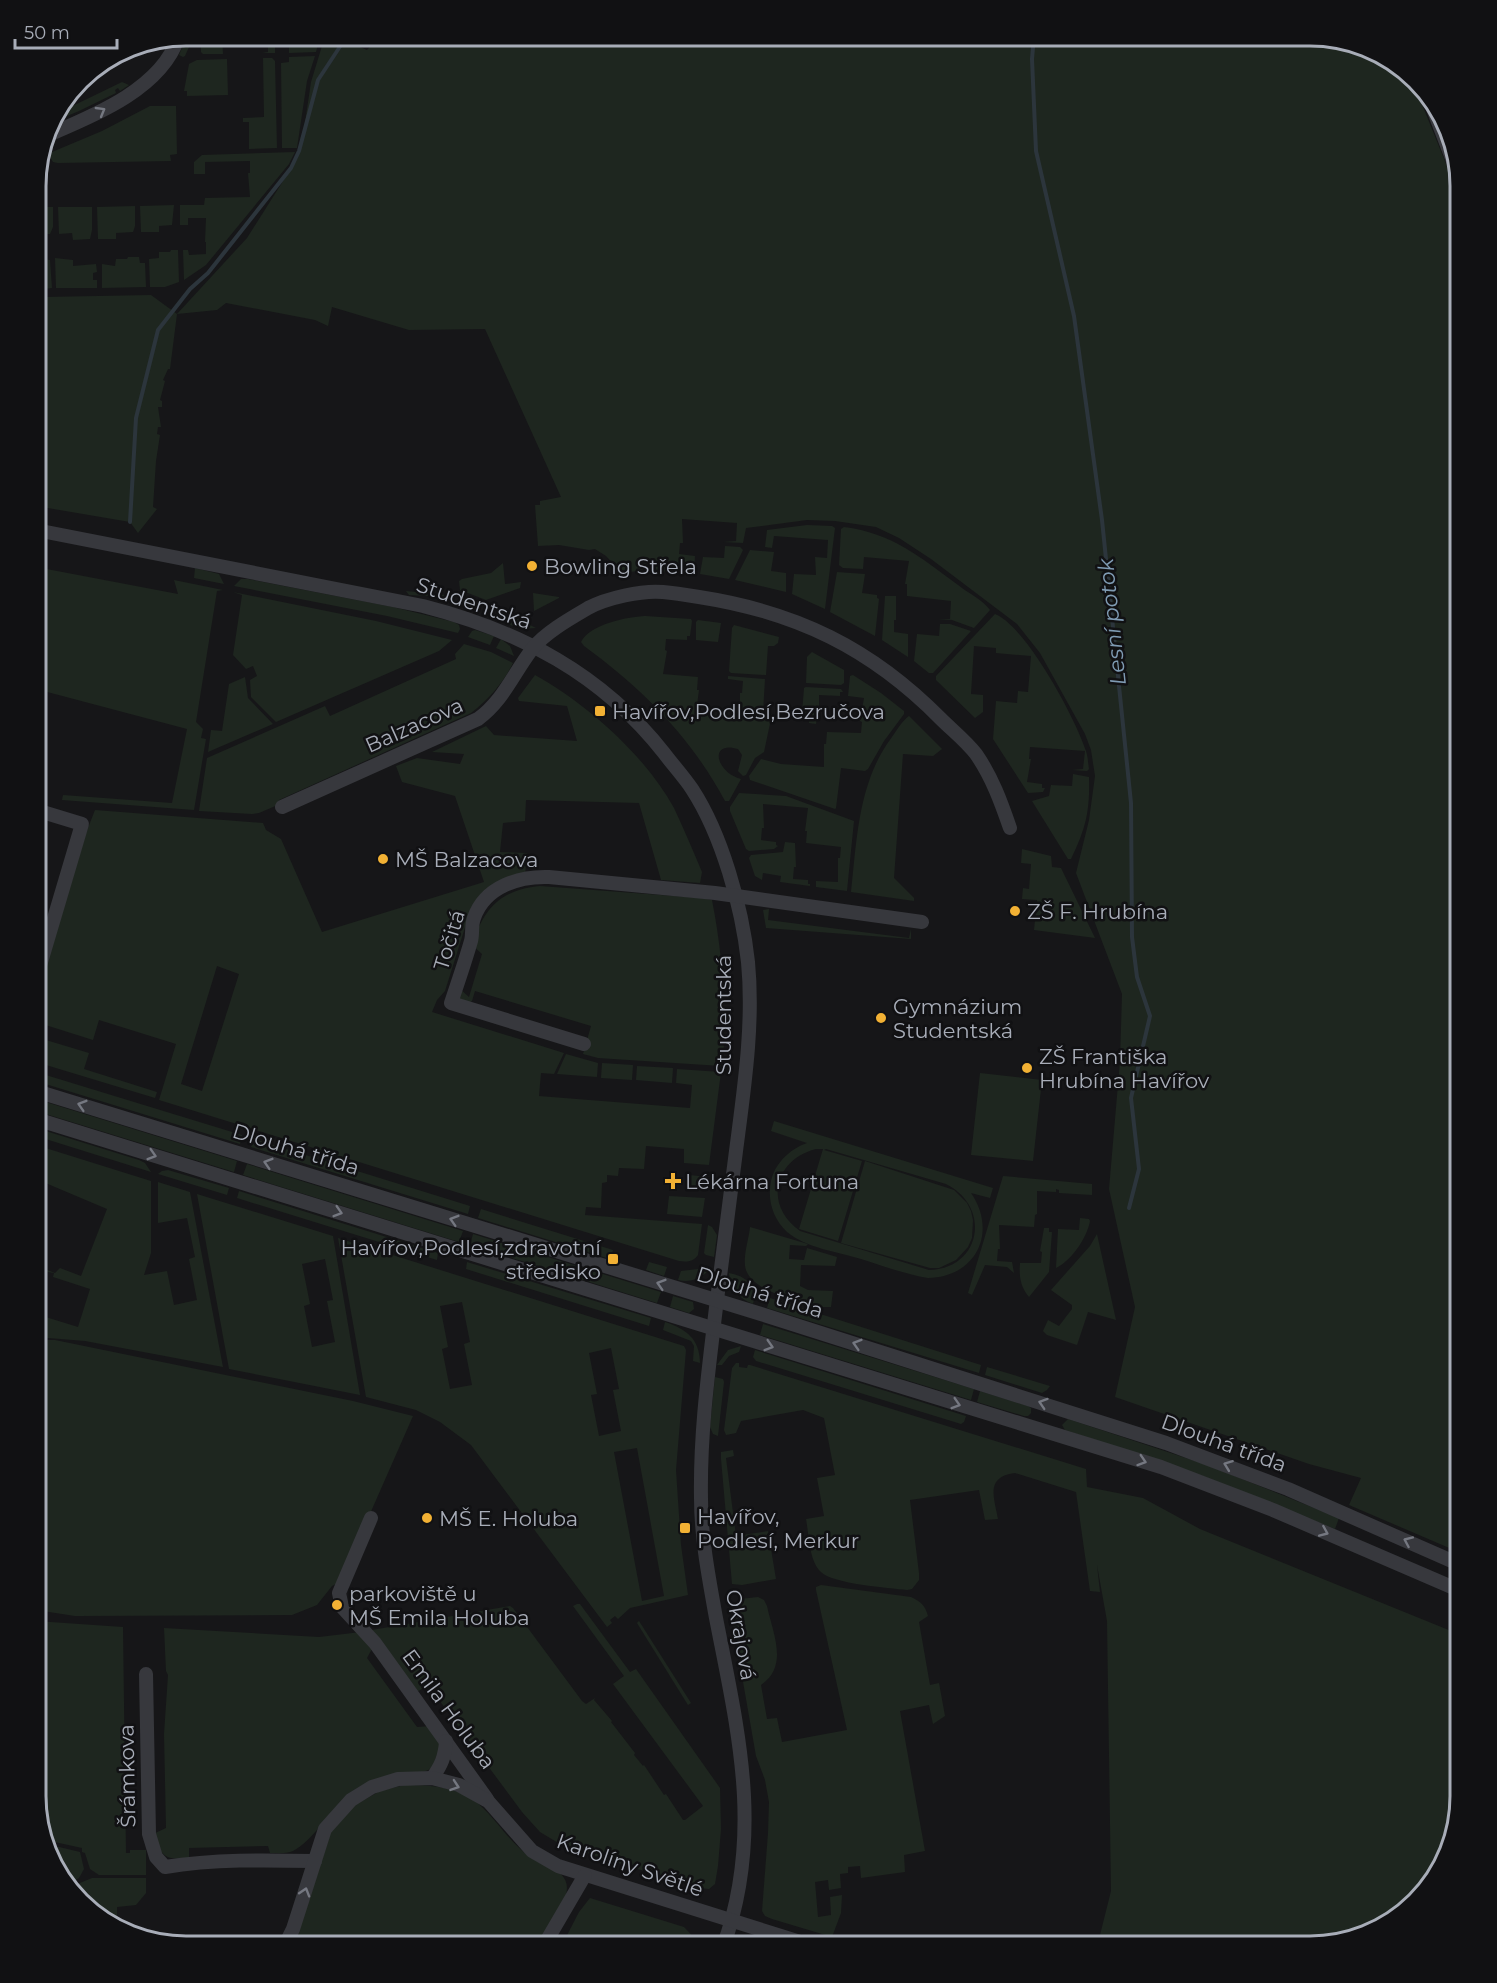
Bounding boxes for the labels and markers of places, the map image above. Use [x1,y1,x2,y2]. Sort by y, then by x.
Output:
place label: Bowling Střela [544,554,697,579]
marker: Bowling Střela [525,559,539,573]
place label: Havířov,Podlesí,Bezručova [612,699,885,724]
marker: Havířov,Podlesí,Bezručova [593,704,607,718]
place label: MŠ Balzacova [395,847,538,872]
marker: MŠ Balzacova [376,852,390,866]
place label: ZŠ F. Hrubína [1027,899,1168,924]
marker: ZŠ F. Hrubína [1008,904,1022,918]
place label: Gymnázium Studentská [893,994,1022,1043]
marker: Gymnázium Studentská [874,1011,888,1025]
place label: ZŠ Františka Hrubína Havířov [1039,1044,1210,1093]
marker: ZŠ Františka Hrubína Havířov [1020,1061,1034,1075]
place label: Lékárna Fortuna [685,1169,859,1194]
marker: Lékárna Fortuna [666,1174,680,1188]
place label: Havířov,Podlesí,zdravotní středisko [341,1235,602,1284]
marker: Havířov,Podlesí,zdravotní středisko [606,1252,620,1266]
place label: Havířov, Podlesí, Merkur [697,1504,859,1553]
place label: MŠ E. Holuba [439,1506,578,1531]
marker: MŠ E. Holuba [420,1511,434,1525]
marker: Havířov, Podlesí, Merkur [678,1521,692,1535]
place label: parkoviště u MŠ Emila Holuba [349,1581,530,1630]
marker: parkoviště u MŠ Emila Holuba [330,1598,344,1612]

